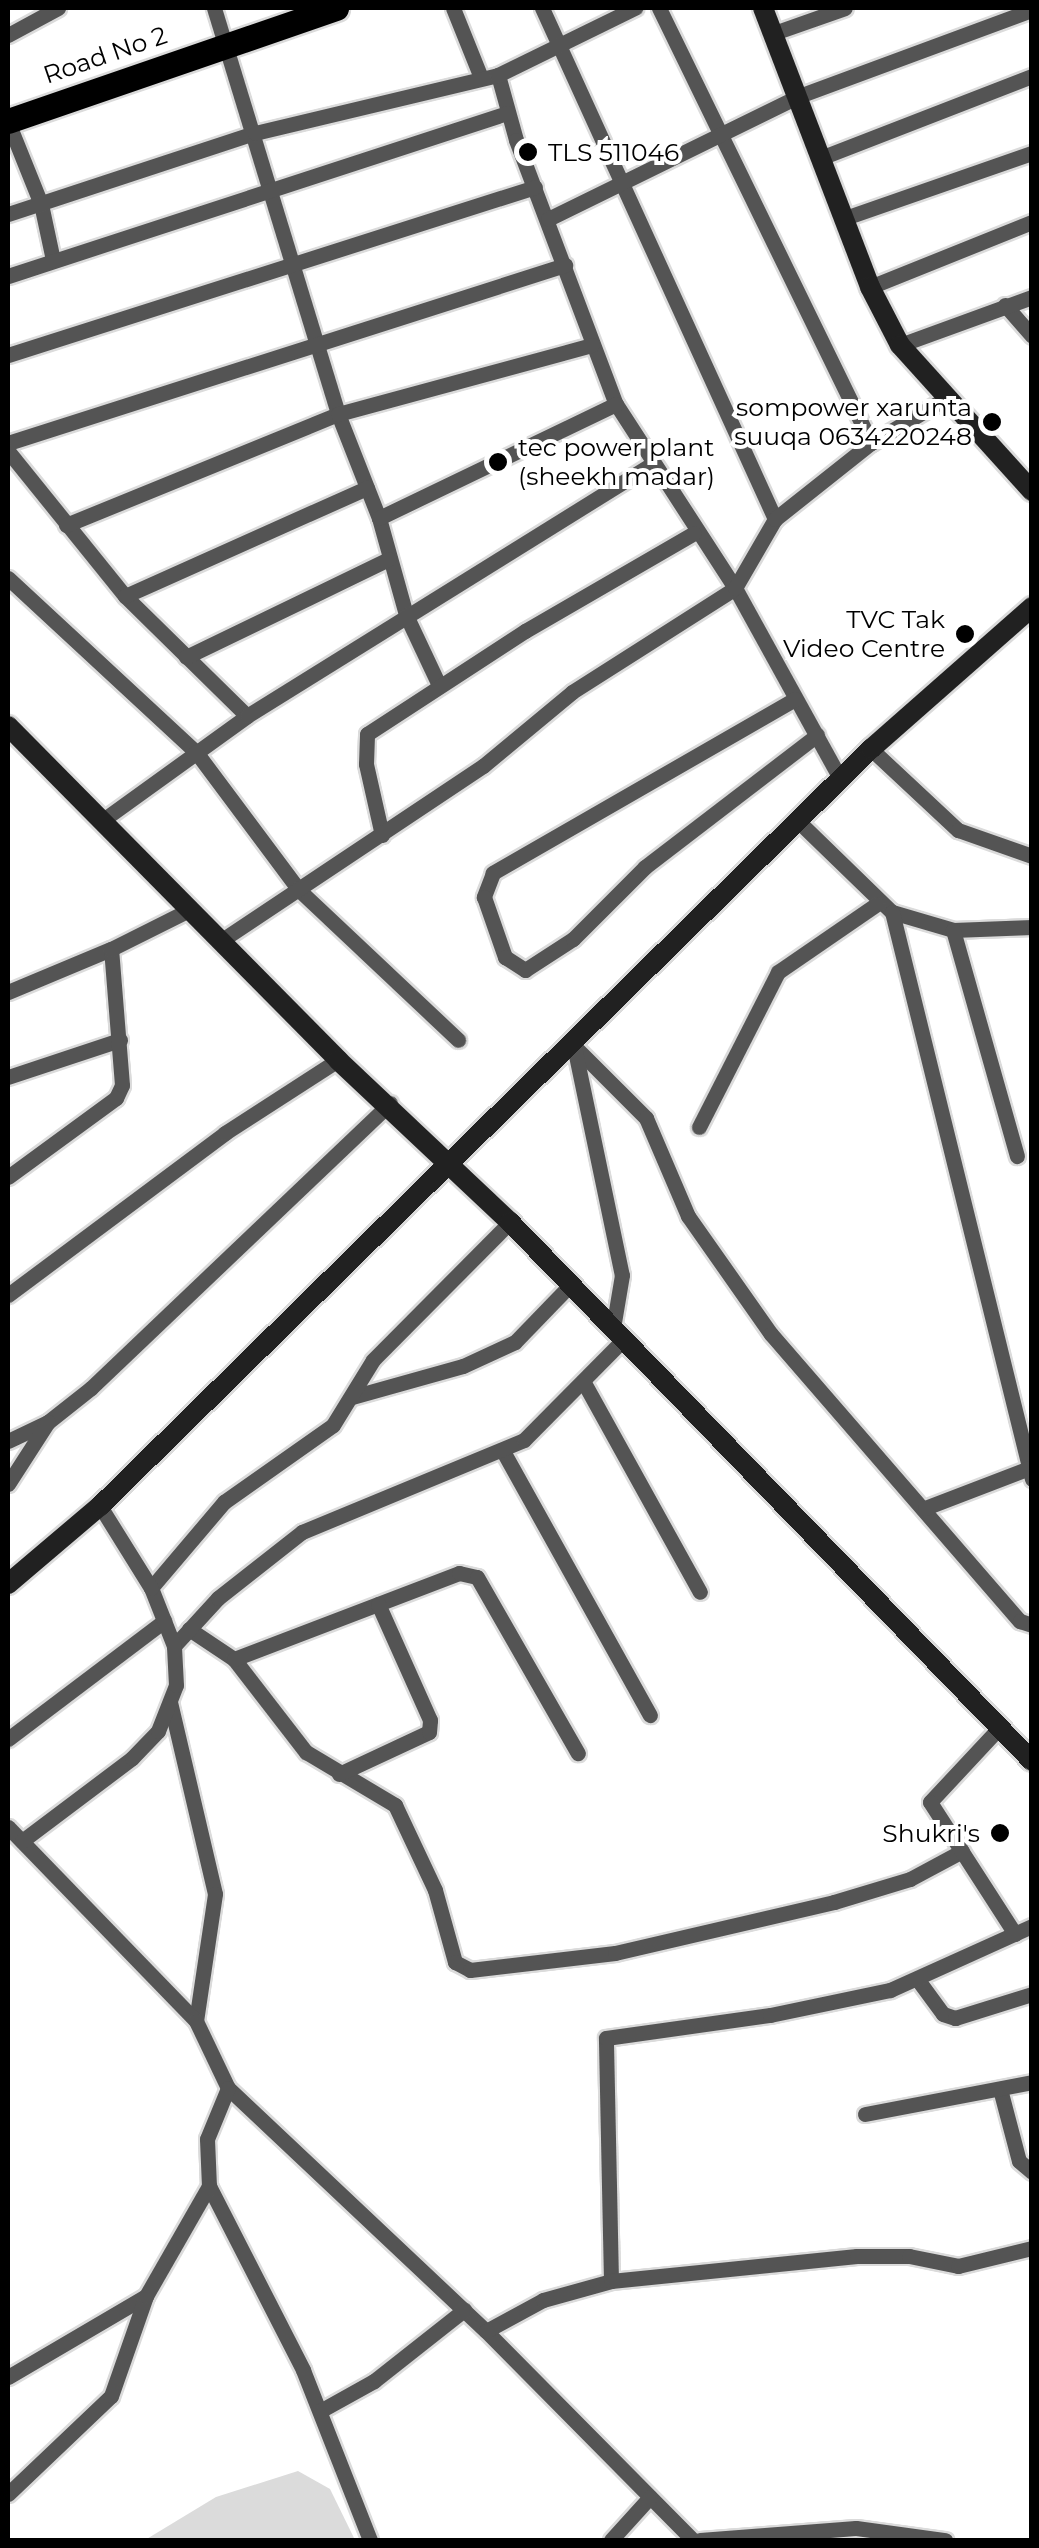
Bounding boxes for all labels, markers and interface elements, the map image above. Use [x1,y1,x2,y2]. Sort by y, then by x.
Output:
street label: Road No 2 [39,20,171,90]
place label: TLS 511046 [548,137,679,167]
marker: TLS 511046 [517,141,539,163]
place label: sompower xarunta suuqa 0634220248 [734,393,972,452]
marker: sompower xarunta suuqa 0634220248 [981,411,1003,433]
place label: tec power plant (sheekh madar) [518,433,715,492]
marker: tec power plant (sheekh madar) [487,451,509,473]
place label: TVC Tak Video Centre [783,605,945,664]
marker: TVC Tak Video Centre [954,623,976,645]
place label: Shukri's [882,1818,980,1848]
marker: Shukri's [989,1822,1011,1844]

